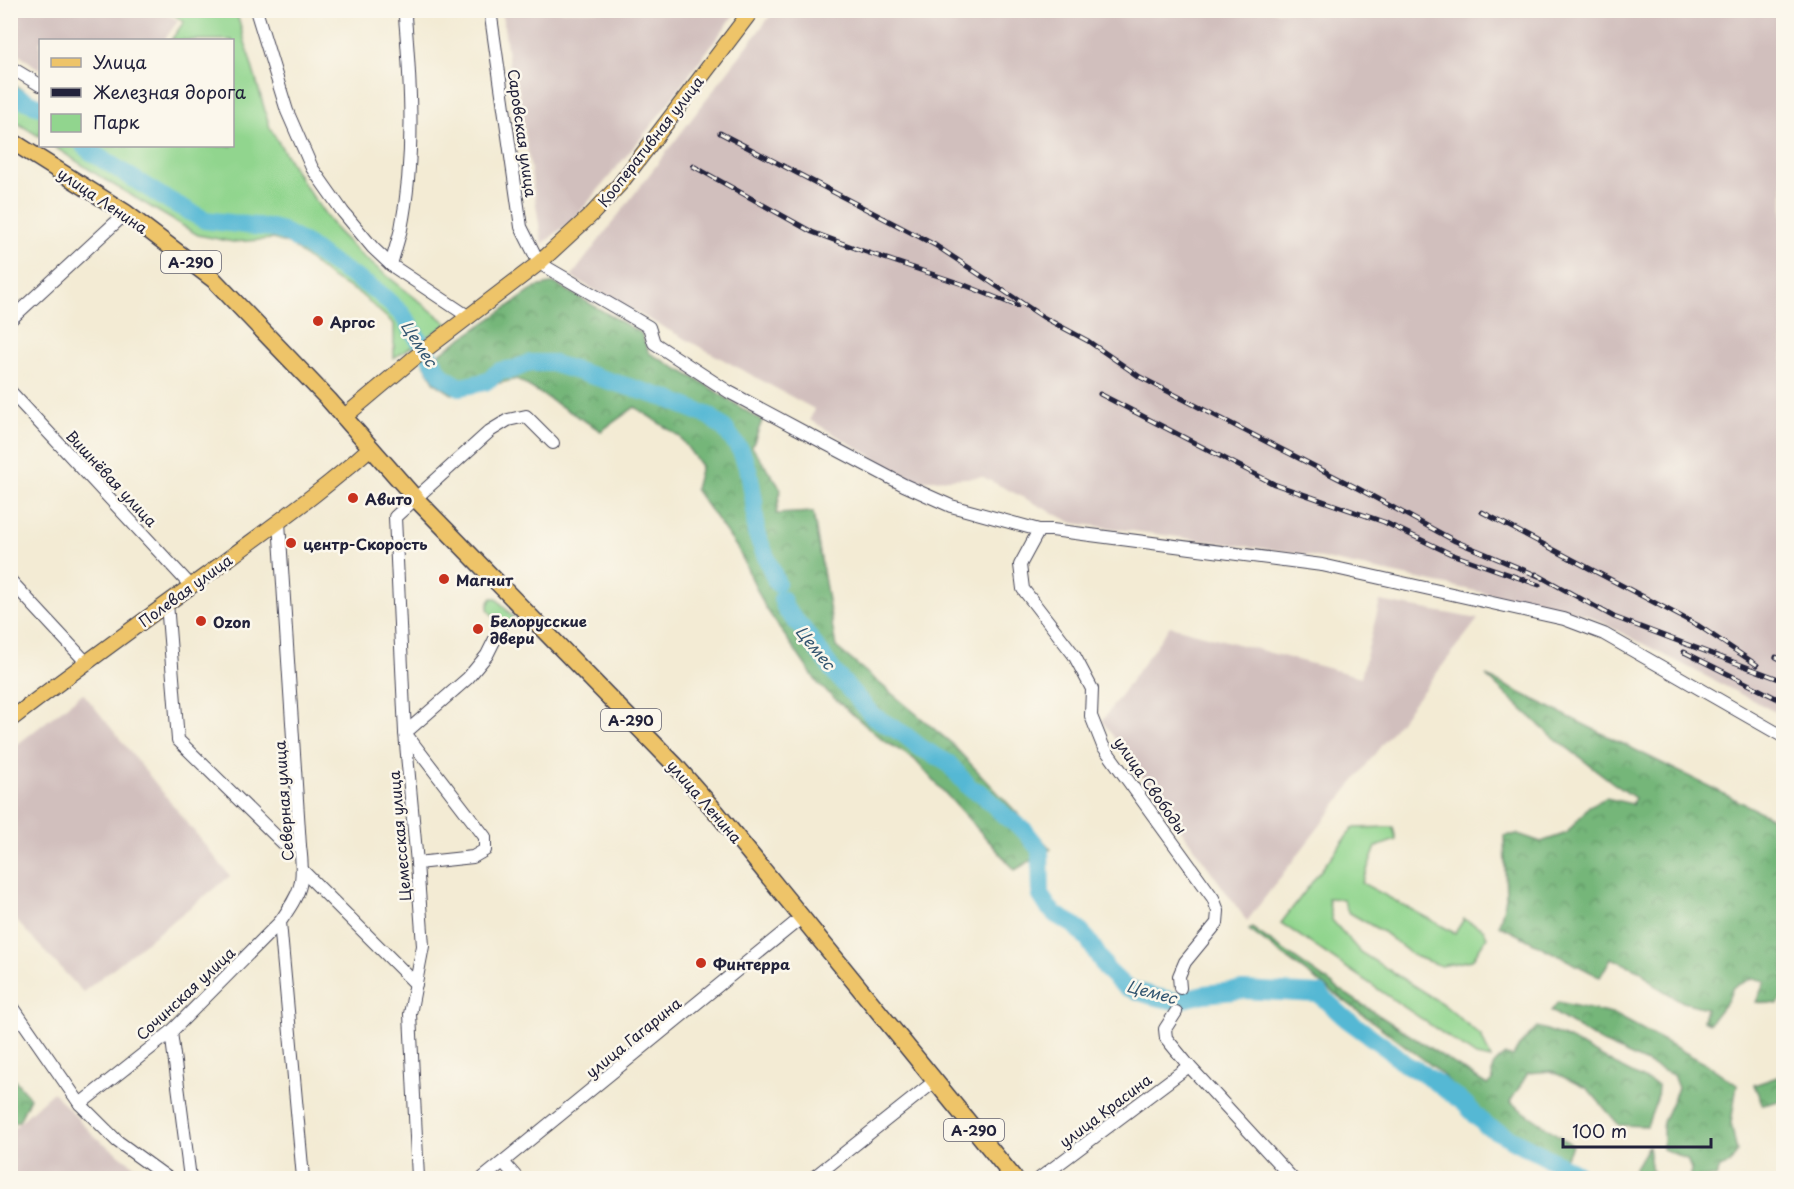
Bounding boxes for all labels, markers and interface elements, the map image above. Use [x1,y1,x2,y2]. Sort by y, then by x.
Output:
legend [39,39,234,147]
text: Улица [93,48,147,75]
street label: Саровская улица [503,67,543,199]
street label: Кооперативная улица [591,70,709,211]
text: Железная дорога [93,78,247,105]
text: Парк [93,108,140,135]
street label: улица Ленина [53,161,153,239]
road number: А-290 [161,251,221,273]
place label: Аргос [330,310,375,333]
marker: Аргос [311,314,325,328]
water label: Цемес [396,315,445,372]
street label: Вишнёвая улица [61,424,163,532]
place label: Авито [365,487,412,510]
marker: Авито [346,491,360,505]
place label: центр-Скорость [303,532,427,555]
marker: центр-Скорость [284,536,298,550]
street label: Полевая улица [133,548,237,632]
place label: Магнит [456,568,514,591]
marker: Магнит [437,572,451,586]
place label: Белорусские двери [490,609,587,649]
place label: Ozon [213,610,251,633]
marker: Ozon [194,614,208,628]
water label: Цемес [791,620,842,675]
marker: Белорусские двери [471,622,485,636]
road number: А-290 [601,709,661,731]
street label: улица Свободы [1109,732,1193,838]
street label: Северная улица [267,739,299,862]
street label: улица Ленина [662,754,748,848]
street label: Цемесская улица [382,769,416,902]
street label: Сочинская улица [130,940,240,1045]
place label: Финтерра [713,952,790,975]
marker: Финтерра [694,956,708,970]
water label: Цемес [1124,973,1181,1010]
street label: улица Гагарина [580,991,686,1083]
street label: улица Красина [1054,1067,1156,1152]
scale bar [1563,1111,1712,1149]
text: 100 m [1572,1117,1627,1144]
road number: А-290 [944,1119,1004,1141]

